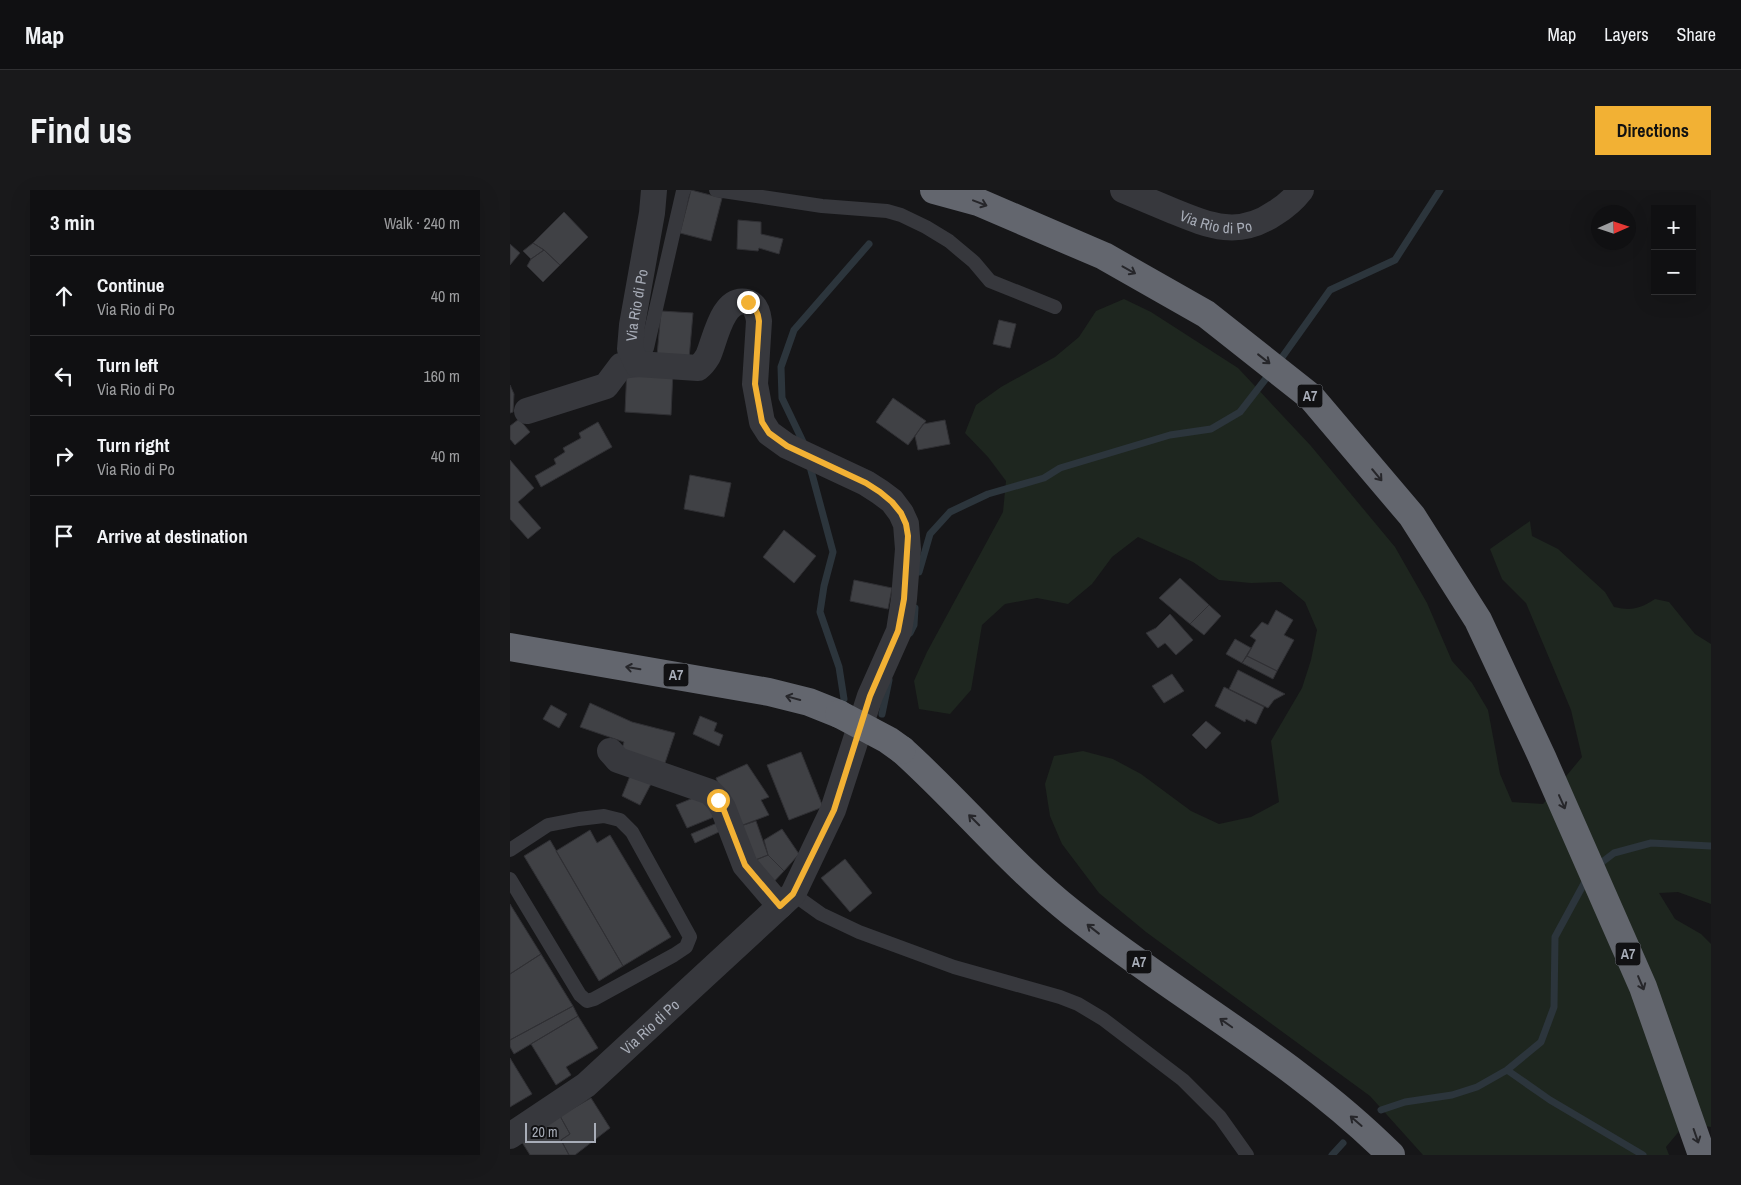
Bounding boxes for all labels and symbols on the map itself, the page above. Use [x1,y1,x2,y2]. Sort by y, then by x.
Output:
one-way arrow [973,200,988,209]
street label: Via Rio di Po [1177,204,1254,238]
north arrow [1591,205,1636,250]
one-way arrow [1121,265,1135,275]
street label: Via Rio di Po [620,267,652,342]
route end [737,291,760,314]
one-way arrow [1257,354,1270,365]
road number: A7 [1298,385,1322,408]
one-way arrow [1371,468,1383,481]
one-way arrow [626,662,642,672]
road number: A7 [664,664,688,686]
one-way arrow [786,693,802,702]
route start [707,789,730,812]
one-way arrow [1557,794,1567,809]
one-way arrow [968,813,980,826]
one-way arrow [1087,924,1100,935]
road number: A7 [1616,942,1640,966]
road number: A7 [1126,950,1152,974]
one-way arrow [1637,975,1646,990]
street label: Via Rio di Po [616,994,684,1059]
one-way arrow [1219,1018,1233,1028]
one-way arrow [1349,1115,1362,1127]
scale bar [525,1120,596,1143]
one-way arrow [1691,1128,1701,1144]

